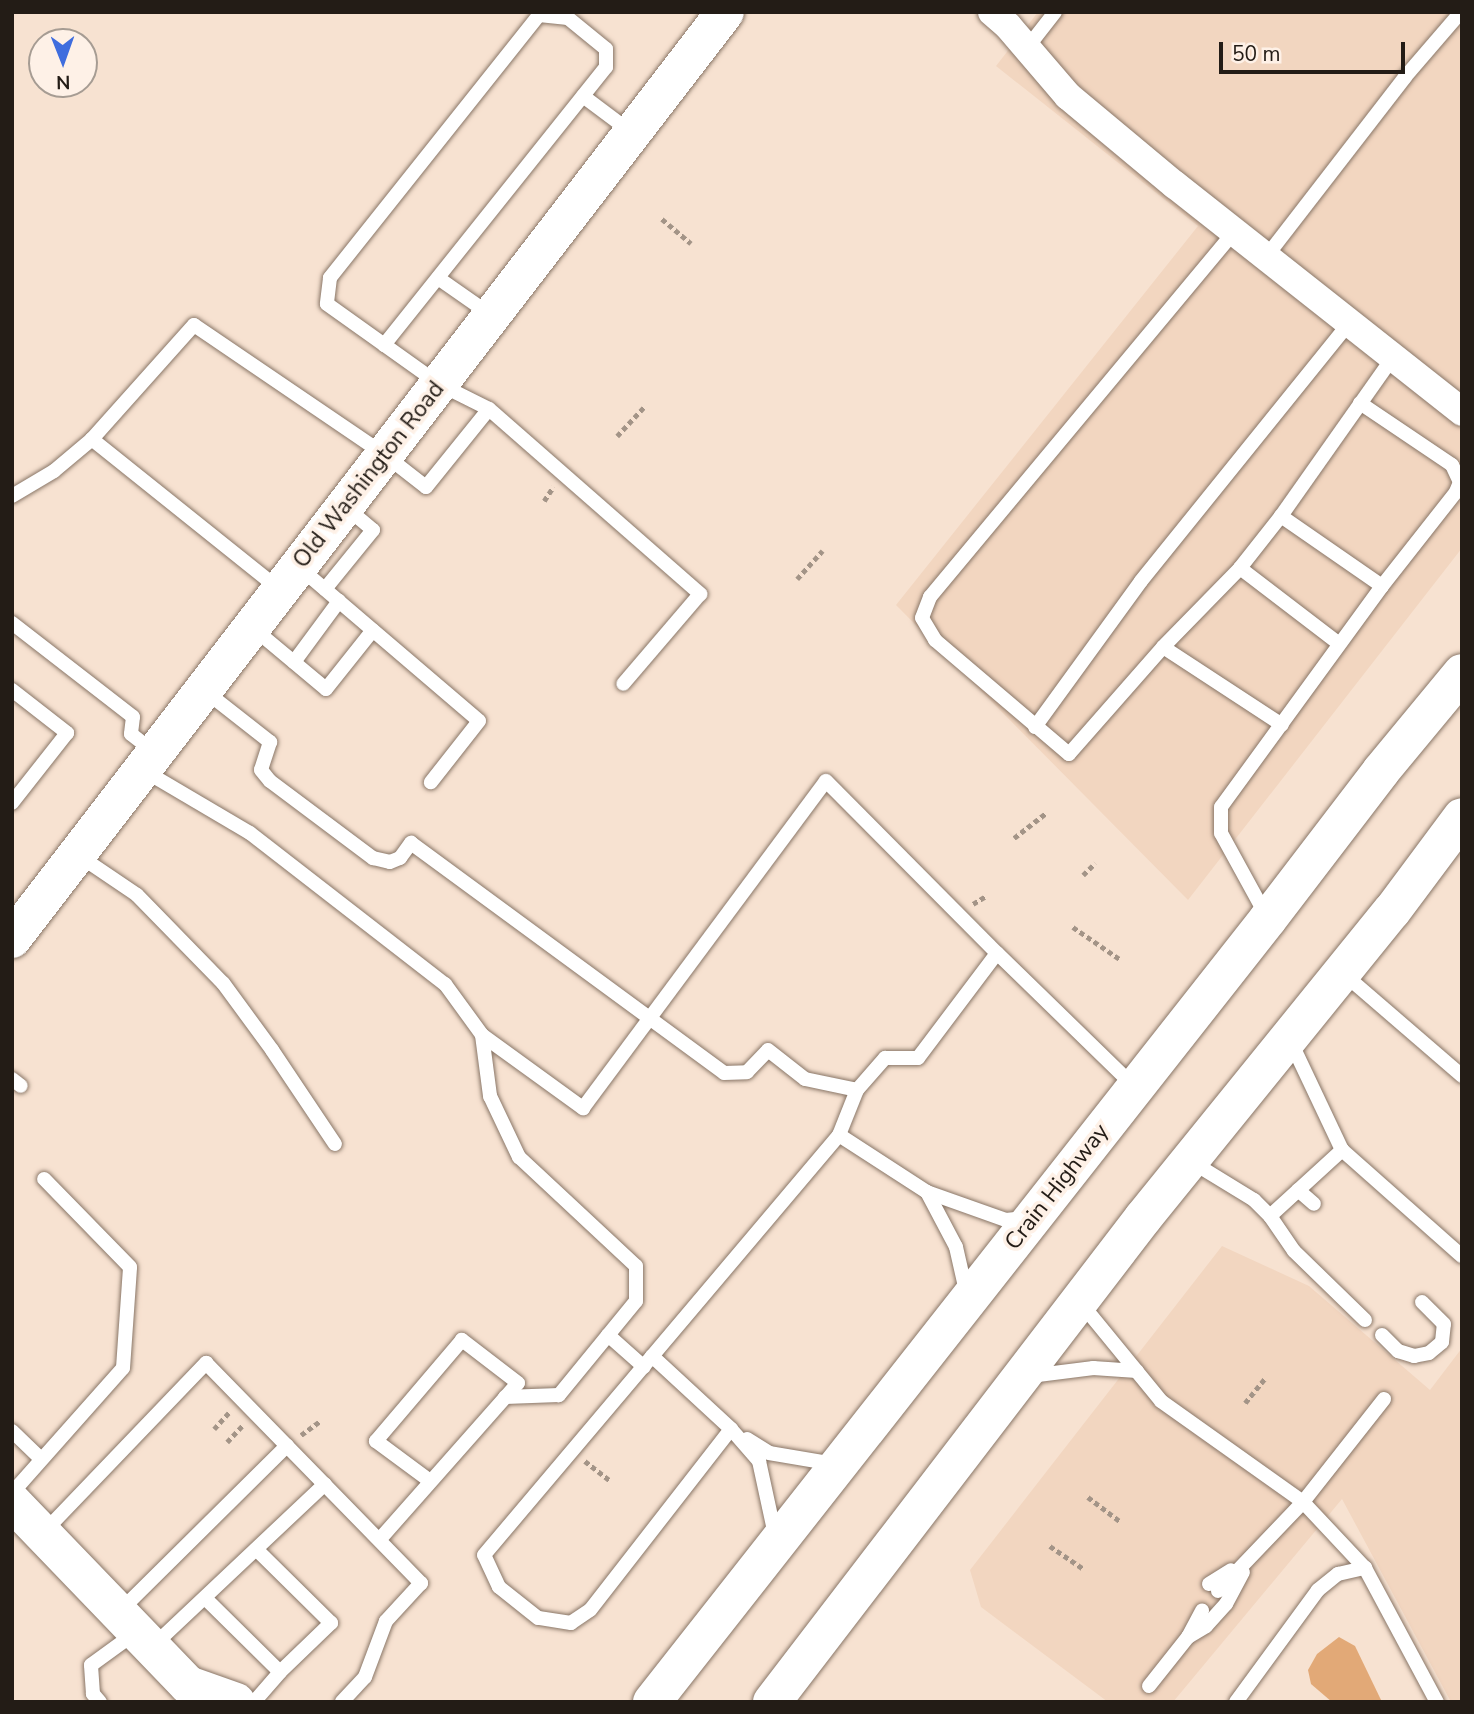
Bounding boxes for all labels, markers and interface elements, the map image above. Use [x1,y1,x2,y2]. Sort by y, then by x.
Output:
north arrow [28,28,98,98]
scale bar [1222,28,1408,72]
text: 50 m [1232,40,1281,68]
text: N [56,69,71,95]
street label: Old Washington Road [288,376,450,574]
street label: Crain Highway [999,1118,1115,1256]

